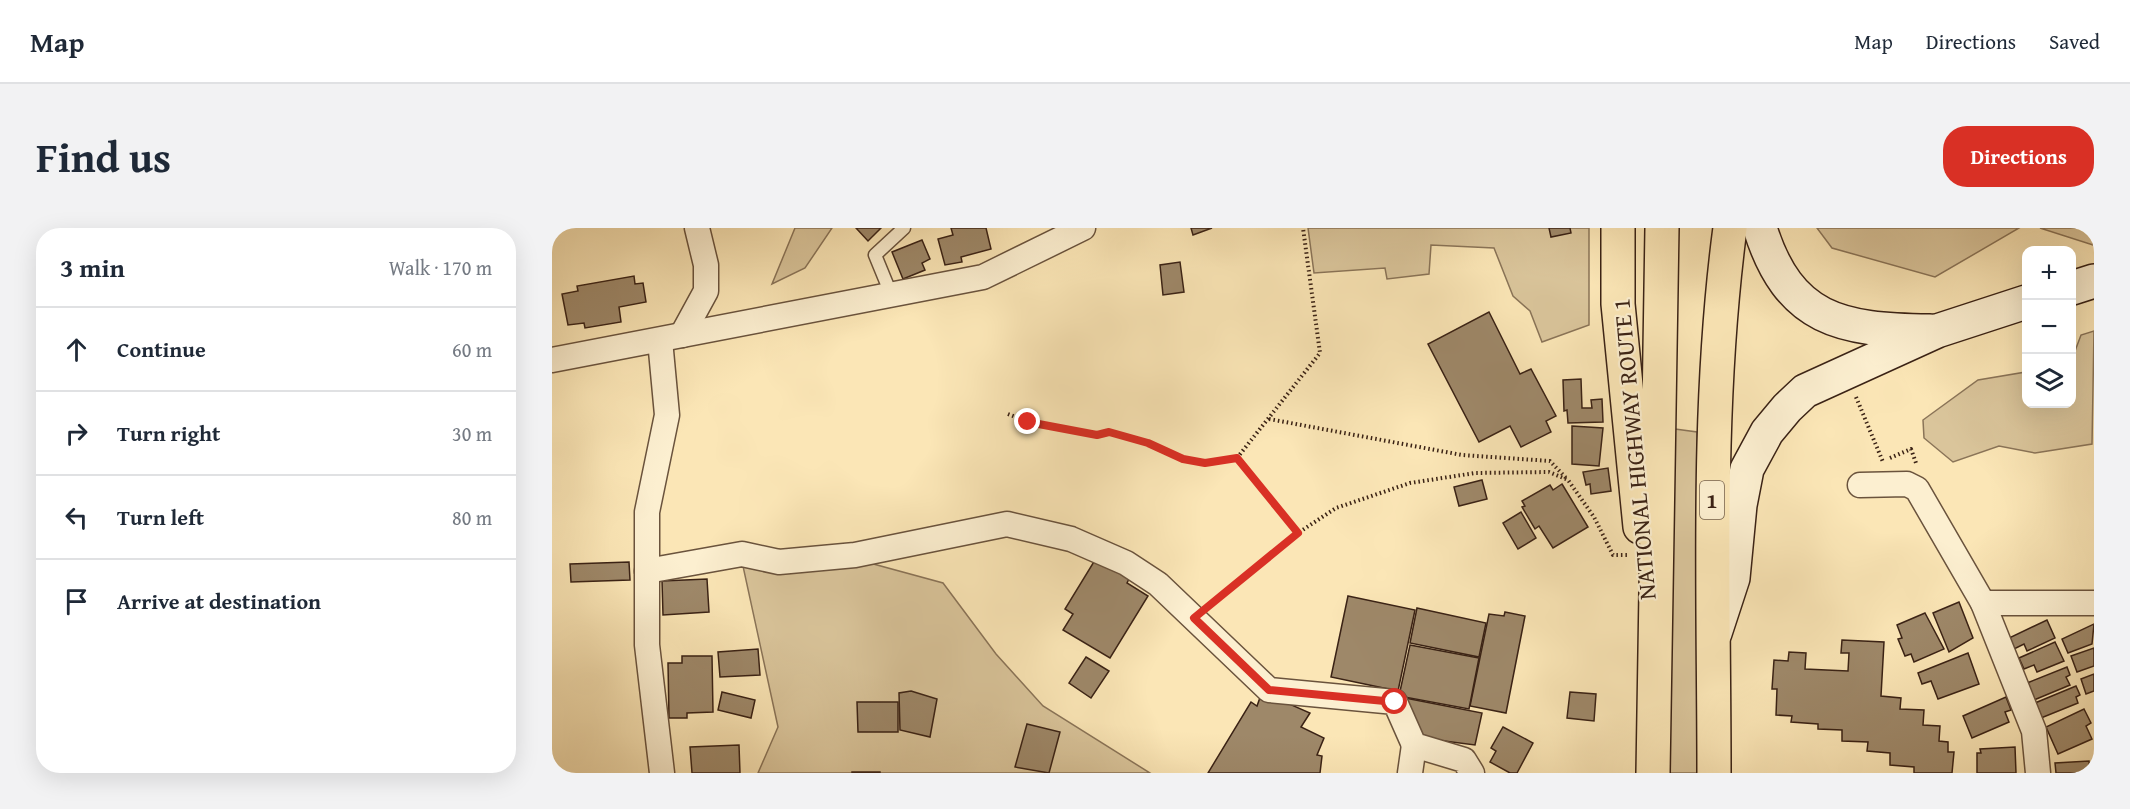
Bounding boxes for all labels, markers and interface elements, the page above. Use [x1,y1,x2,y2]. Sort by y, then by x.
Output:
text: Map [30,21,84,62]
text: Map [1854,26,1893,57]
text: Directions [1926,26,2016,57]
text: Saved [2049,26,2100,57]
text: Find us [36,126,171,187]
button: Directions [1943,126,2094,187]
map controls [2022,246,2076,408]
button: + [2022,246,2076,300]
text: 3 min [60,248,125,287]
text: Walk · 170 m [389,253,492,282]
street label: NATIONAL HIGHWAY ROUTE 1 [1603,297,1665,601]
button: − [2022,300,2076,354]
icon: ahead [60,333,93,366]
text: Continue [117,333,206,365]
text: 60 m [452,335,492,364]
button: layers [2022,354,2076,408]
route end [1014,408,1040,434]
icon: right [60,417,93,450]
text: Turn right [117,417,220,449]
text: 30 m [452,419,492,448]
road number: 1 [1700,481,1724,519]
icon: left [60,501,93,534]
text: Turn left [117,501,204,533]
text: 80 m [452,503,492,532]
icon: arrive [60,585,93,618]
text: Arrive at destination [117,585,321,617]
route start [1381,688,1407,714]

